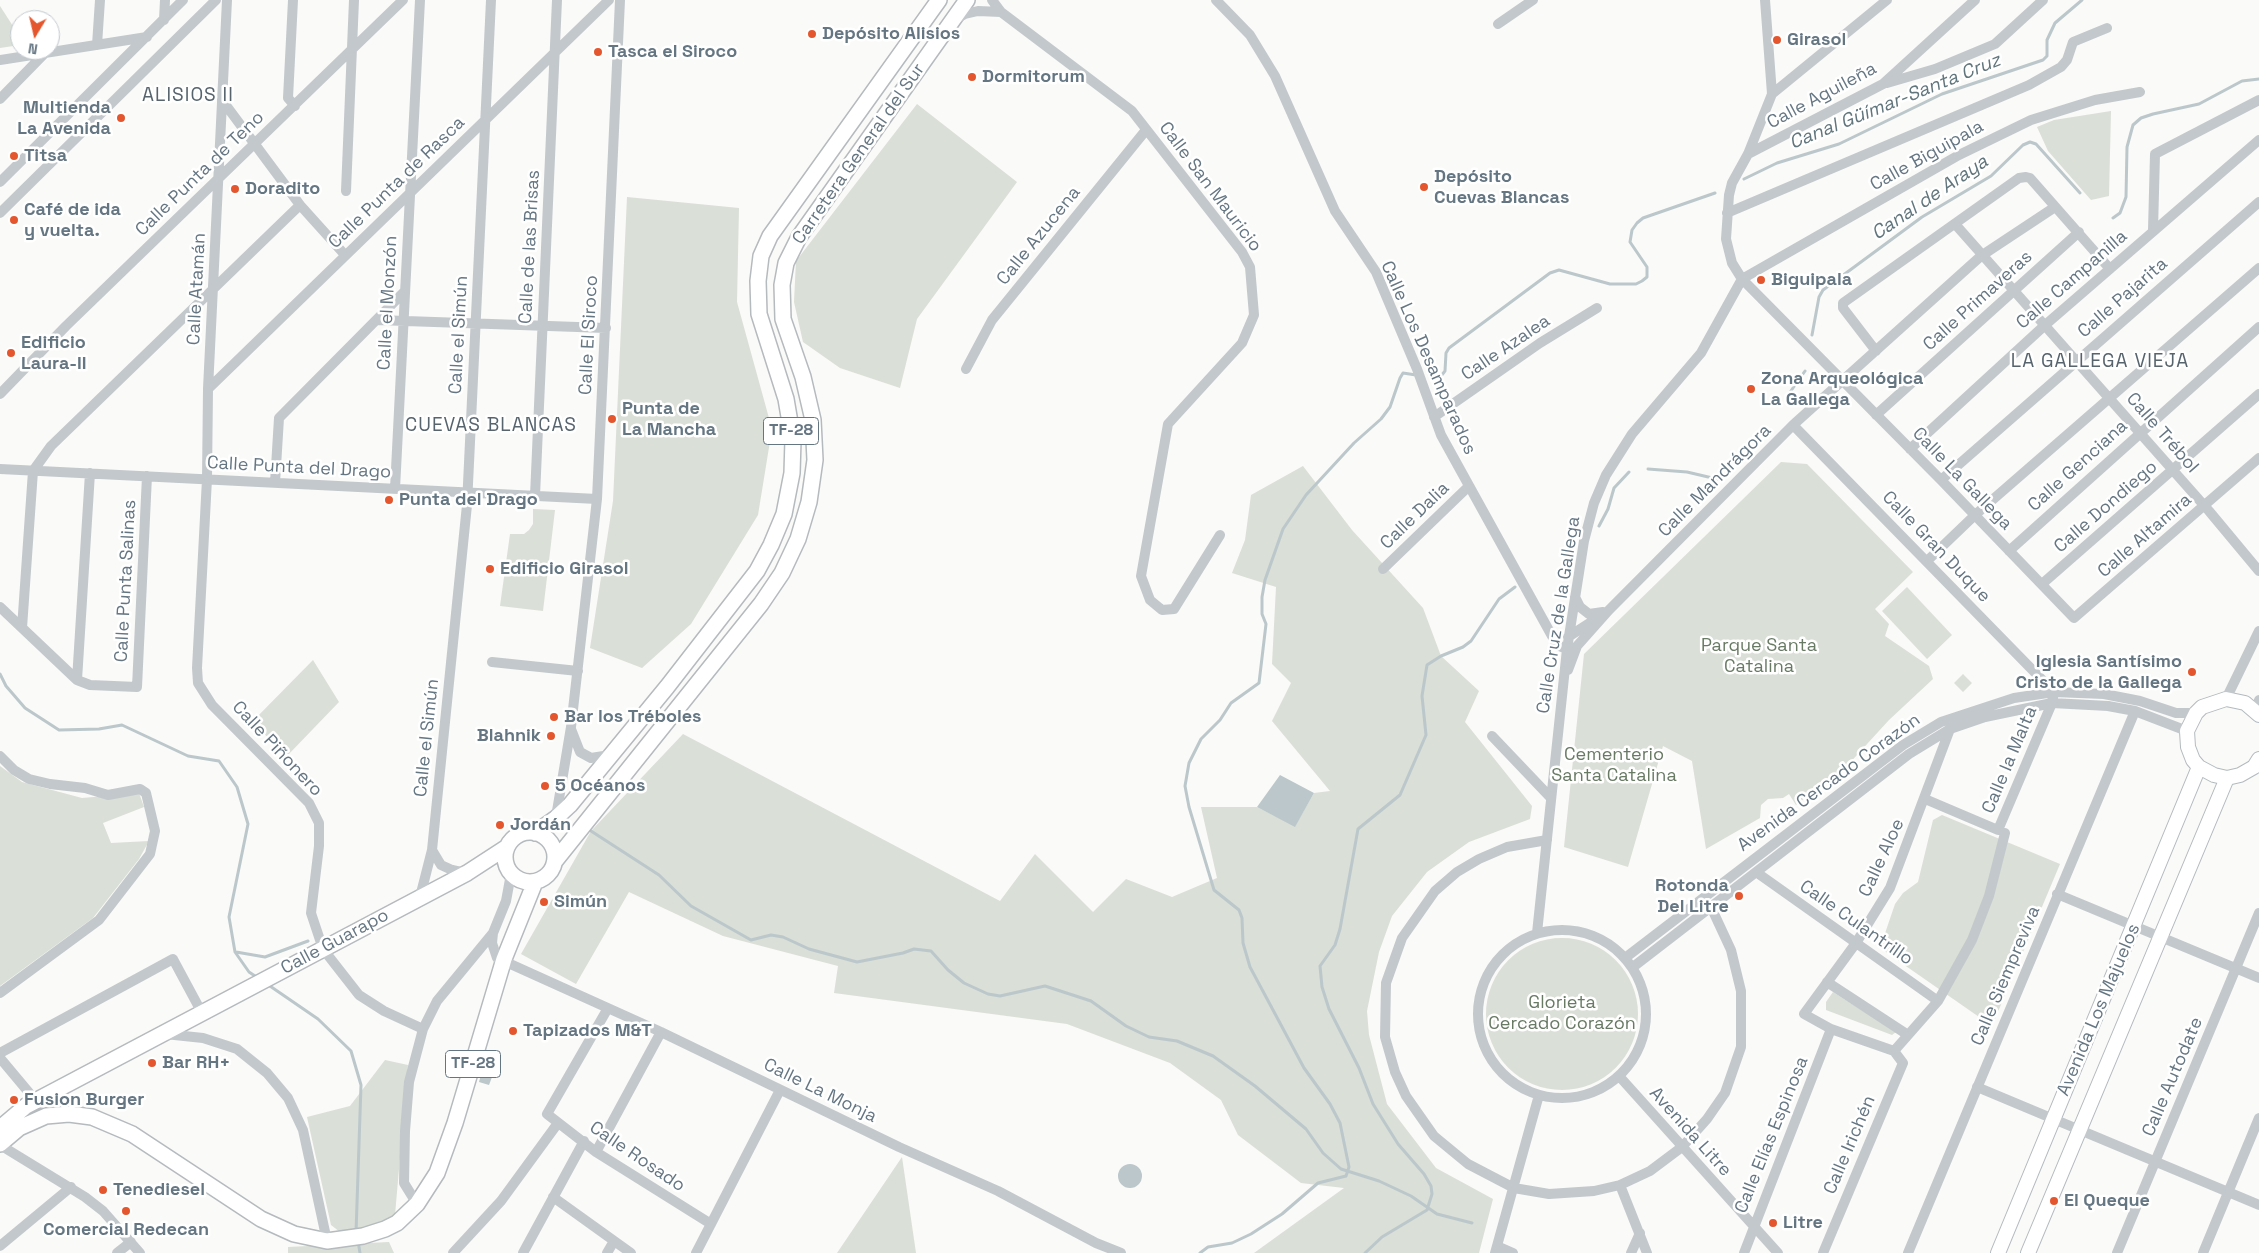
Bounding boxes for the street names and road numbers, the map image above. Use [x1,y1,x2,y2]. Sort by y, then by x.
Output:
street label: Calle Aguileña [1764,58,1880,134]
street label: Carretera General del Sur [788,59,930,249]
street label: Calle Punta de Teno [131,107,269,241]
street label: Calle Punta de Rasca [324,112,470,254]
street label: Calle Biguipala [1867,116,1987,196]
street label: Calle San Mauricio [1154,118,1266,256]
street label: Calle de las Brisas [515,170,545,324]
street label: Calle Azucena [993,182,1085,290]
street label: Calle Campanilla [2012,226,2132,334]
street label: Calle Atamán [183,232,211,346]
street label: Calle el Monzón [374,235,402,371]
street label: Calle Primaveras [1919,246,2037,356]
street label: Calle Pajarita [2074,253,2172,343]
street label: Calle Los Desamparados [1376,258,1480,458]
street label: Calle El Siroco [575,274,603,396]
street label: Calle el Simún [445,275,473,395]
street label: Calle Azalea [1457,310,1555,386]
street label: Calle Trébol [2121,388,2203,478]
street label: Calle Genciana [2024,416,2132,516]
road number: TF-28 [764,418,818,444]
street label: Calle Mandrágora [1654,420,1776,542]
street label: Calle La Gallega [1908,423,2016,535]
street label: Calle Punta del Drago [206,452,392,484]
street label: Calle Dondiego [2050,456,2162,558]
street label: Calle Dalia [1376,478,1454,554]
street label: Calle Gran Duque [1877,487,1995,607]
street label: Calle Altamira [2094,489,2196,583]
street label: Calle Punta Salinas [111,499,141,663]
street label: Calle Cruz de la Gallega [1533,515,1585,715]
street label: Calle el Simún [410,678,444,798]
street label: Calle Piñonero [227,697,327,801]
street label: Calle la Malta [1978,703,2042,817]
street label: Avenida Cercado Corazón [1733,709,1925,857]
street label: Calle Aloe [1855,816,1909,900]
street label: Calle Culantrillo [1795,876,1917,970]
street label: Calle Siempreviva [1967,903,2045,1049]
street label: Calle Guarapo [277,905,393,979]
street label: Avenida Los Majuelos [2053,921,2145,1099]
street label: Calle Autodate [2138,1014,2208,1140]
road number: TF-28 [446,1050,500,1078]
street label: Calle La Monja [760,1054,880,1128]
street label: Calle Elías Espinosa [1731,1054,1813,1216]
street label: Avenida Litre [1644,1083,1736,1181]
street label: Calle Irichén [1820,1092,1880,1198]
street label: Calle Rosado [585,1117,689,1197]

